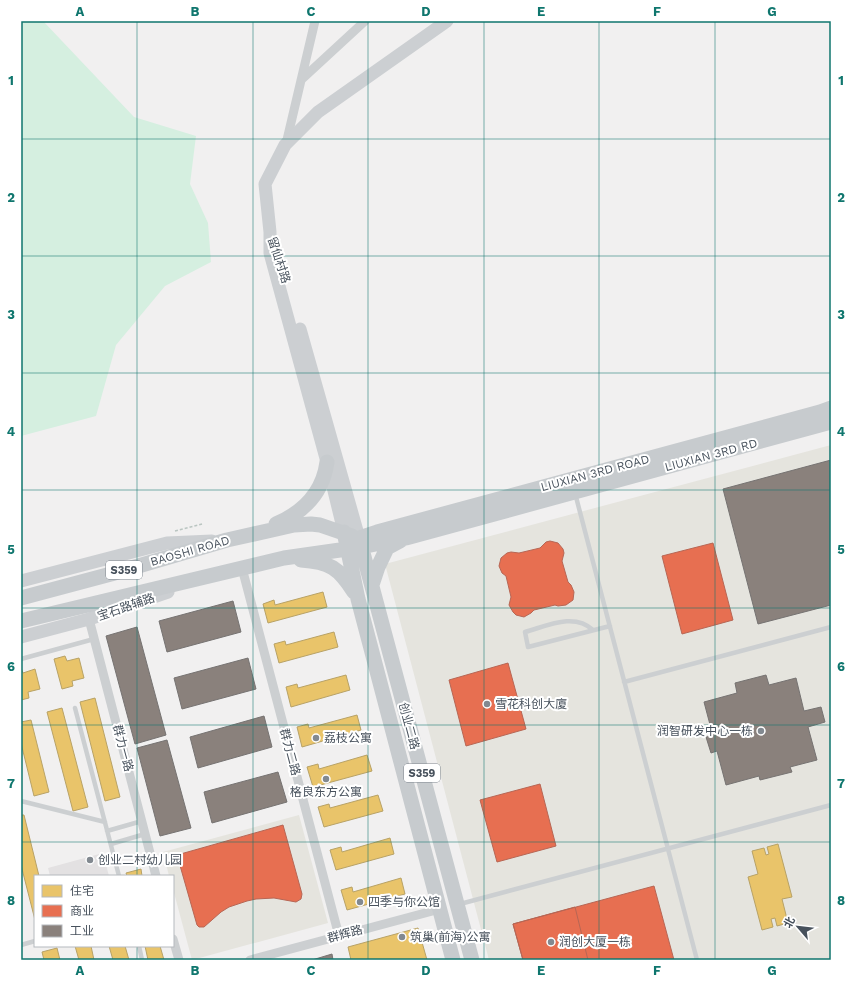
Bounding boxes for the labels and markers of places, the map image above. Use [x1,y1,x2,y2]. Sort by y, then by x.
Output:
place label: 雪花科创大廈 [495,697,567,711]
marker: 雪花科创大廈 [482,699,492,709]
place label: 润智研发中心一栋 [657,724,753,738]
marker: 润智研发中心一栋 [756,726,766,736]
place label: 荔枝公寓 [324,731,372,745]
marker: 荔枝公寓 [311,733,321,743]
marker: 格良东方公寓 [321,774,331,784]
place label: 格良东方公寓 [290,785,362,799]
place label: 创业二村幼儿园 [98,853,182,867]
marker: 创业二村幼儿园 [85,855,95,865]
place label: 四季与你公馆 [368,895,440,909]
marker: 四季与你公馆 [355,897,365,907]
place label: 筑巢(前海)公寓 [410,930,490,944]
marker: 筑巢(前海)公寓 [397,932,407,942]
place label: 润创大厦一栋 [559,935,631,949]
marker: 润创大厦一栋 [546,937,556,947]

